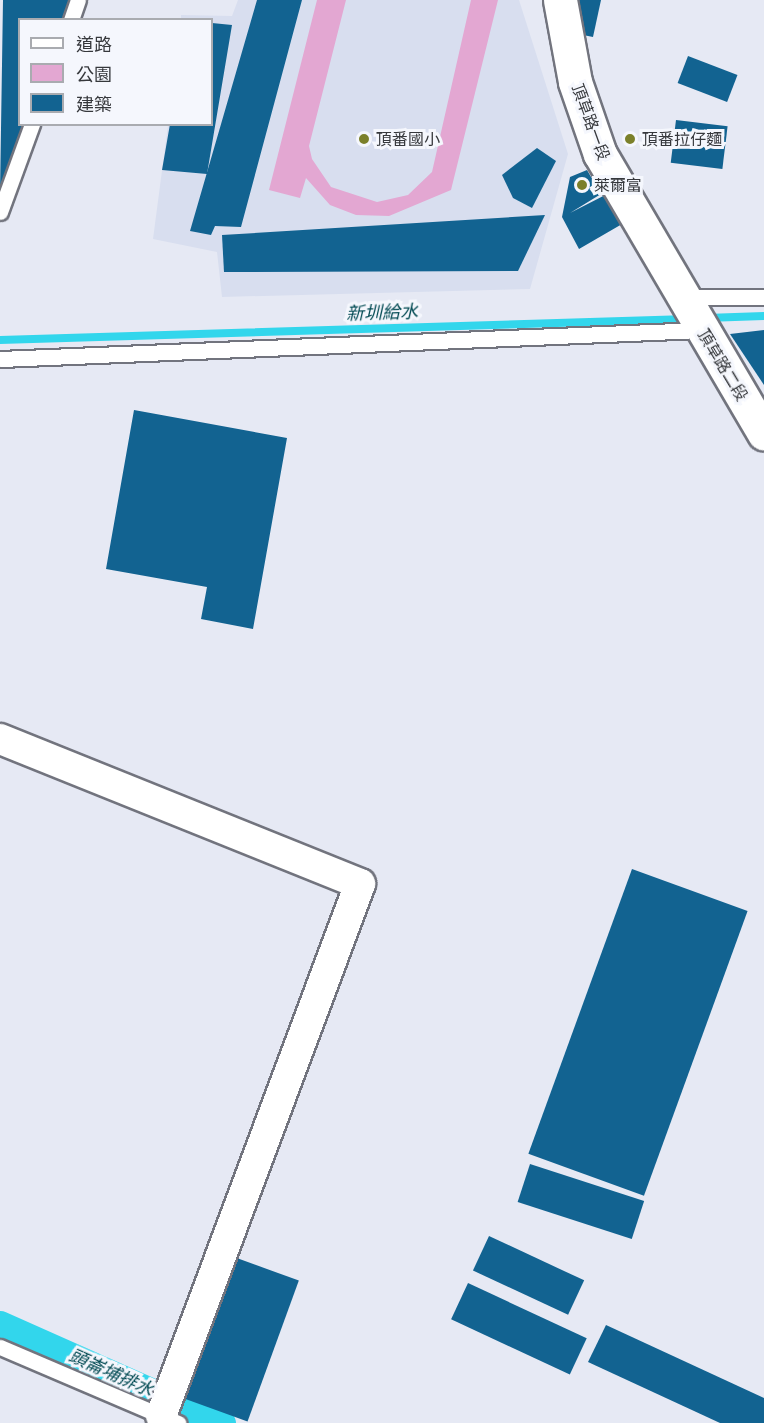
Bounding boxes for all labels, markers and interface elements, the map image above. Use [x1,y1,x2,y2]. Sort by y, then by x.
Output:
legend [18,18,213,126]
text: 道路 [76,33,112,56]
text: 公園 [76,63,112,86]
street label: 頂草路一段 [568,81,614,163]
text: 建築 [76,93,112,116]
place label: 頂番國小 [376,129,440,149]
place label: 頂番拉仔麵 [642,129,722,149]
marker: 頂番國小 [357,132,371,146]
marker: 頂番拉仔麵 [623,132,637,146]
place label: 萊爾富 [594,175,642,195]
marker: 萊爾富 [575,178,589,192]
water label: 新圳給水 [346,301,418,325]
street label: 頂草路二段 [694,326,752,404]
water label: 頭崙埔排水 [65,1345,157,1401]

